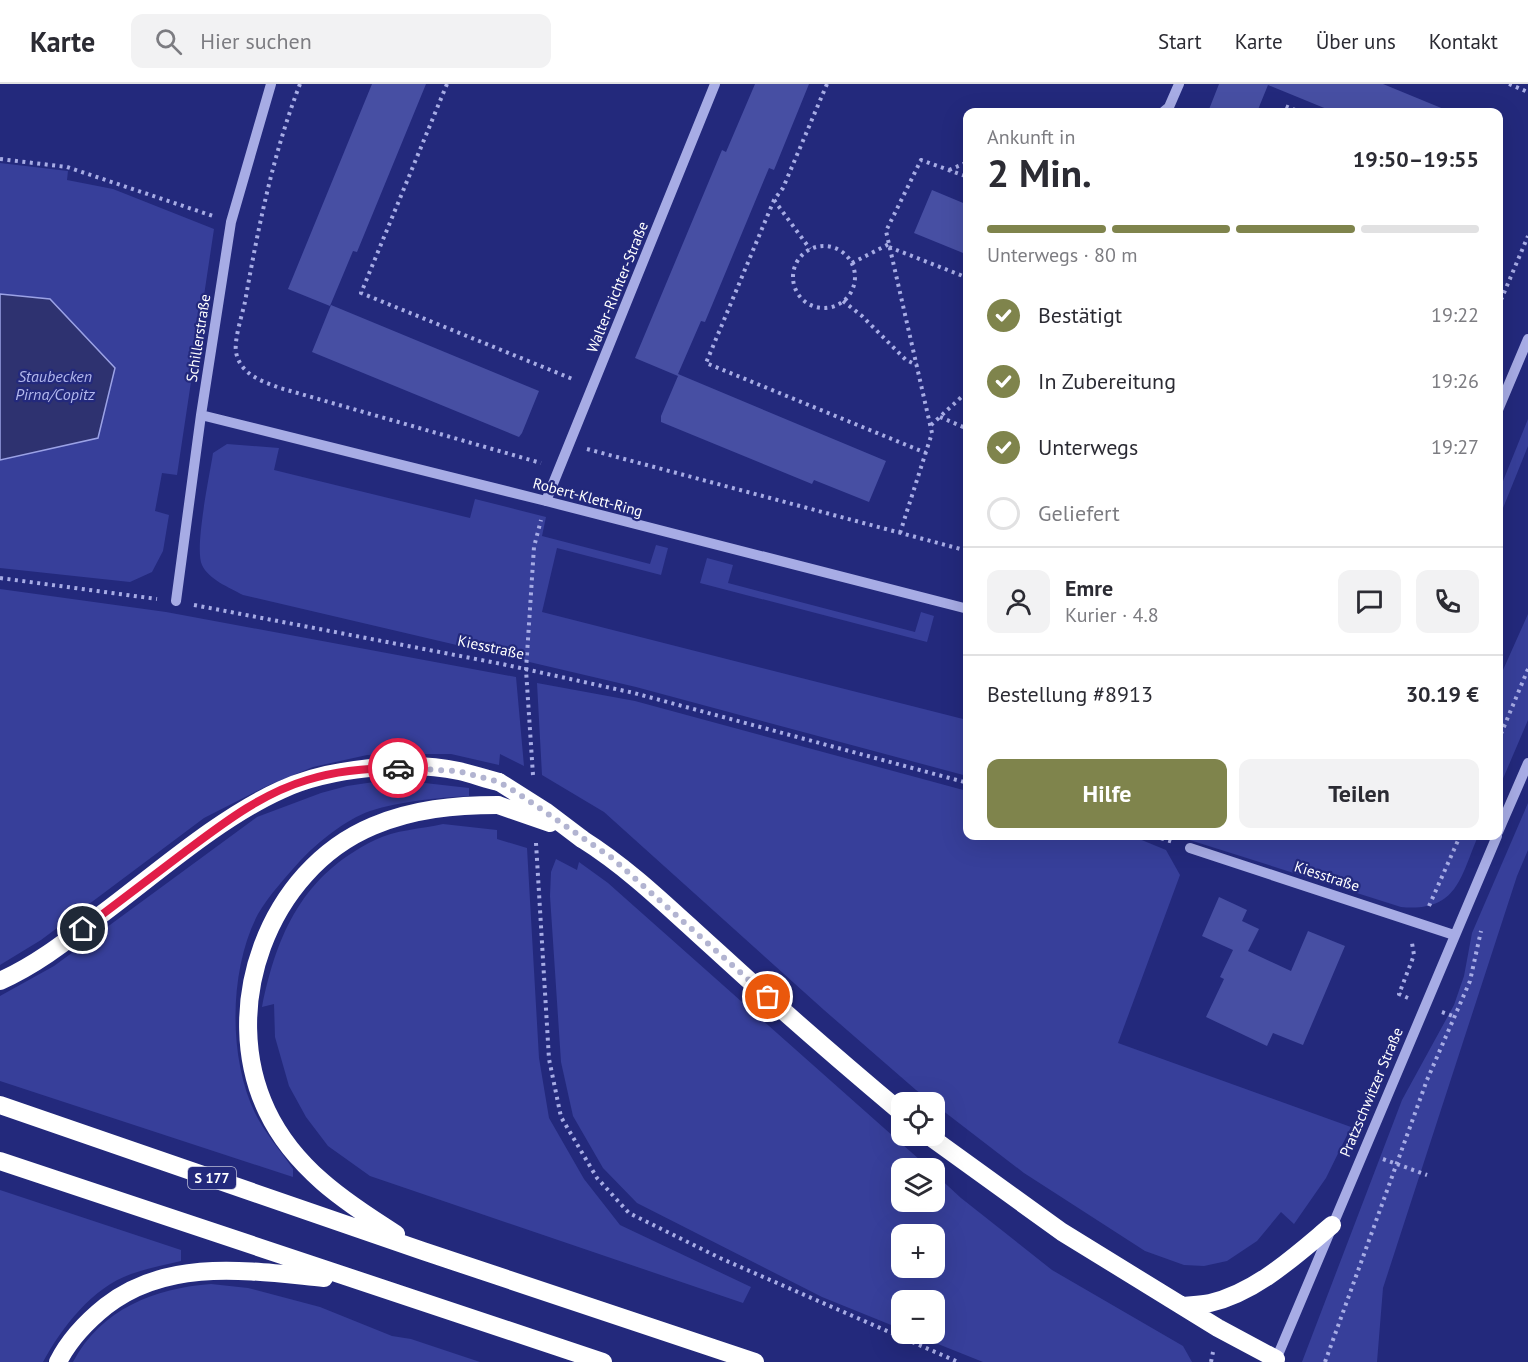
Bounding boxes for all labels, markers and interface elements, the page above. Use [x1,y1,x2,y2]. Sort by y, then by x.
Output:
search box [131,14,551,68]
text: Karte [30,23,95,60]
icon: search [152,25,185,58]
text: Hier suchen [200,27,312,55]
text: Start [1158,28,1202,55]
text: Karte [1235,28,1283,55]
text: Über uns [1316,28,1396,55]
text: Kontakt [1429,28,1498,55]
text: Ankunft in [987,124,1075,150]
text: 19:50–19:55 [1353,145,1479,173]
text: 2 Min. [987,147,1092,198]
street label: Walter-Richter-Straße [582,219,652,355]
text: Unterwegs · 80 m [987,242,1137,268]
street label: Schillerstraße [182,293,214,383]
icon: check [987,299,1020,332]
text: Bestätigt [1038,301,1122,329]
text: 19:22 [1431,302,1479,328]
icon: check [987,365,1020,398]
water label: Staubecken Pirna/Copitz [15,366,96,404]
text: In Zubereitung [1038,367,1176,395]
text: 19:26 [1431,368,1479,394]
icon: check [987,431,1020,464]
text: Unterwegs [1038,433,1138,461]
text: 19:27 [1431,434,1479,460]
street label: Robert-Klett-Ring [531,473,645,521]
text: Geliefert [1038,499,1120,527]
button: person [987,570,1050,633]
button: chat [1338,570,1401,633]
button: phone [1416,570,1479,633]
text: Emre [1065,574,1113,602]
text: Kurier · 4.8 [1065,602,1159,628]
street label: Kiesstraße [456,631,526,663]
text: Bestellung #8913 [987,680,1153,708]
text: 30.19 € [1406,680,1479,708]
courier [368,738,428,798]
icon: car [382,752,415,785]
button: Hilfe [987,759,1227,828]
button: Teilen [1239,759,1479,828]
street label: Kiesstraße [1292,857,1362,895]
pin [57,903,108,954]
icon: home [66,912,99,945]
pin [742,971,793,1022]
icon: bag [751,980,784,1013]
street label: Pratzschwitzer Straße [1335,1024,1407,1160]
map controls [891,1092,945,1344]
button: locate [891,1092,945,1146]
button: layers [891,1158,945,1212]
road number: S 177 [188,1167,236,1189]
button: + [891,1224,945,1278]
button: − [891,1290,945,1344]

